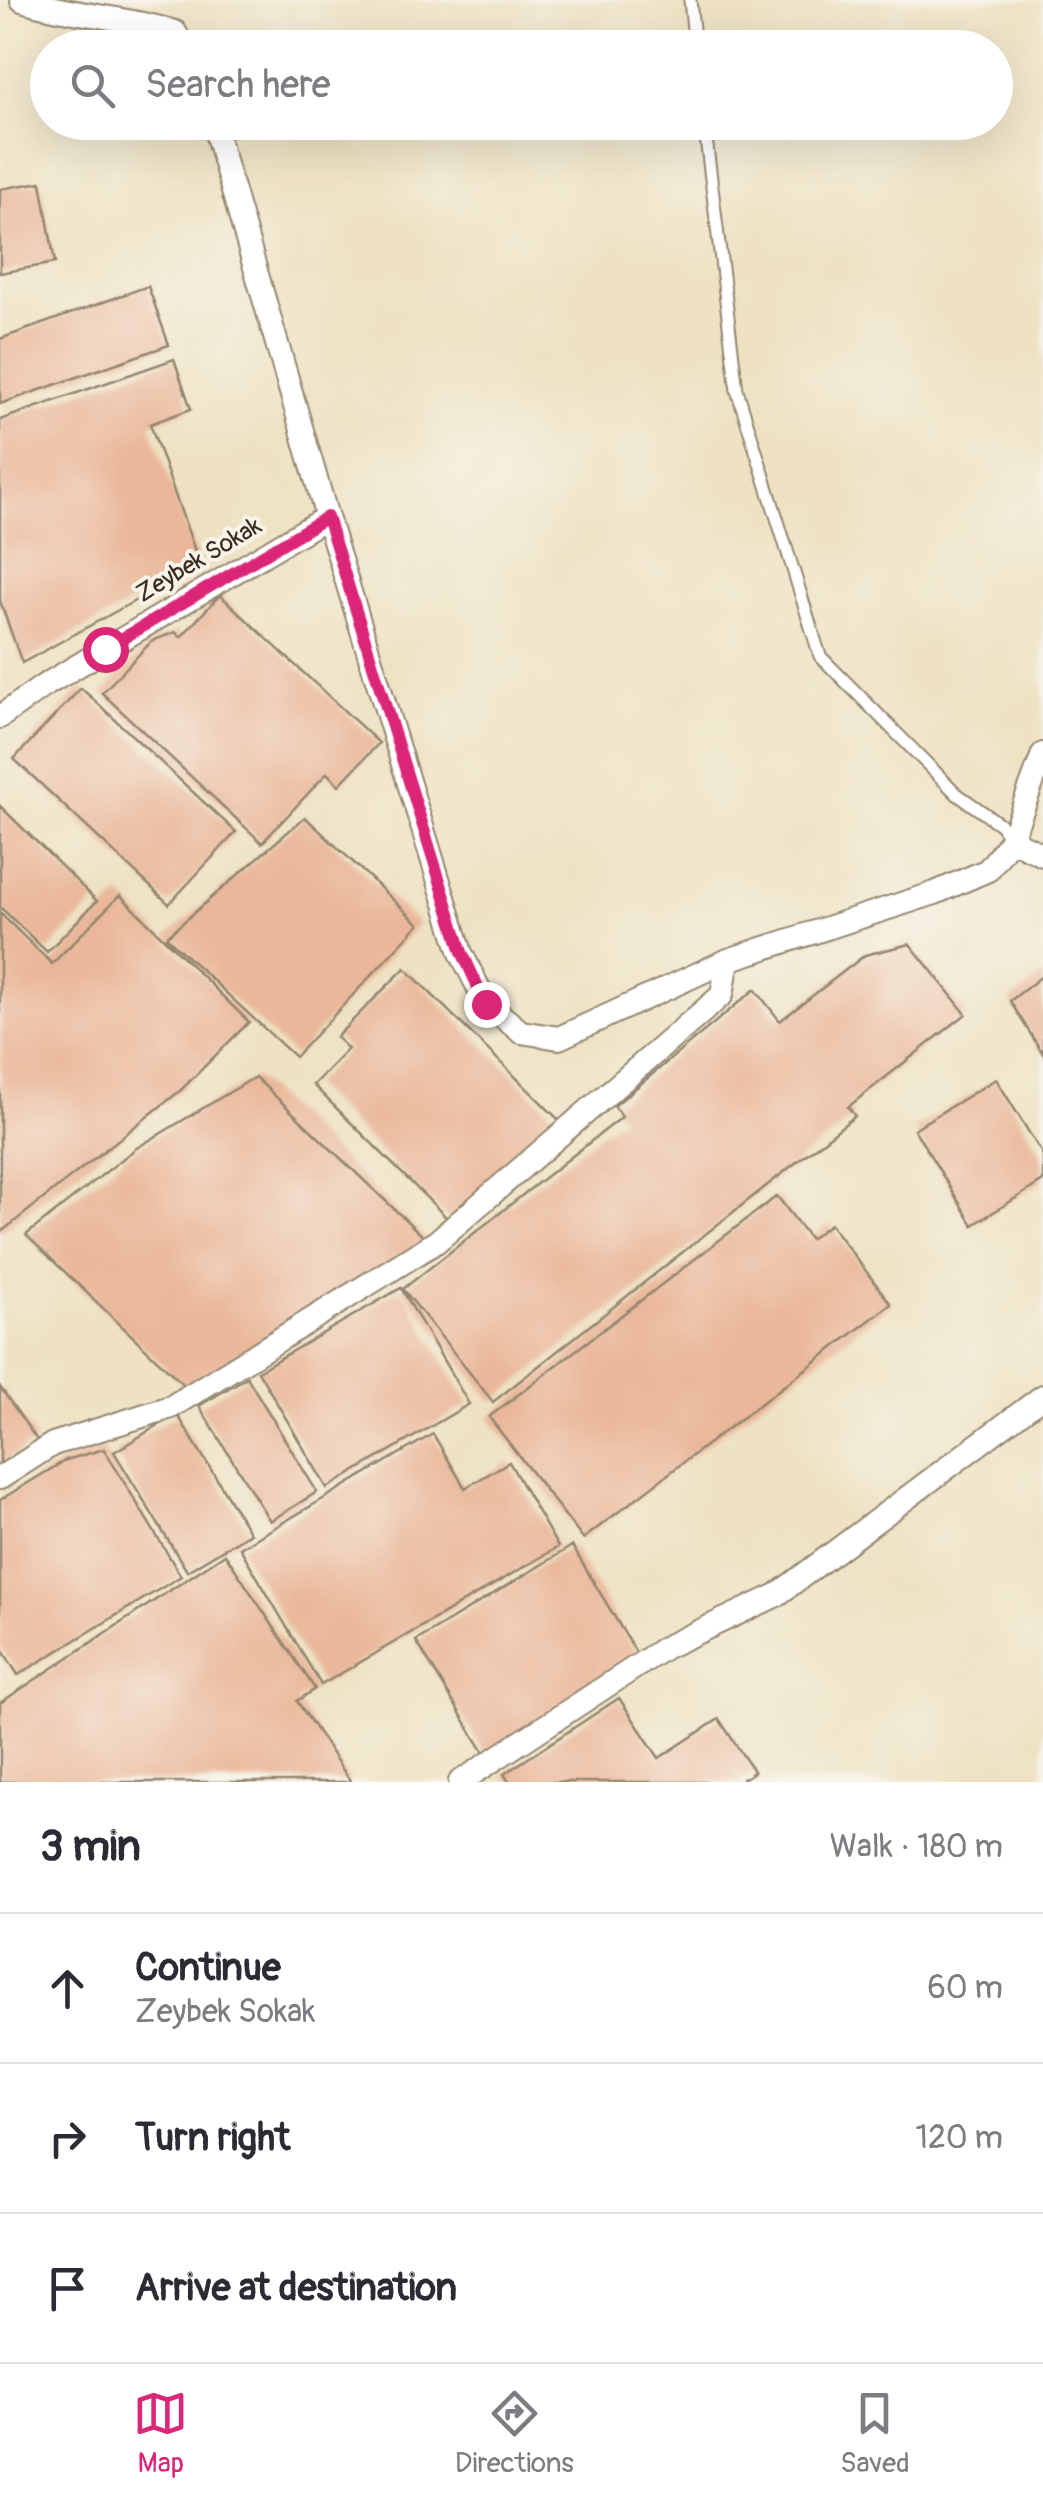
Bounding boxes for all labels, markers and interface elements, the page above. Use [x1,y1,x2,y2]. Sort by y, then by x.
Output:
search box [30,30,1013,140]
icon: search [65,58,120,113]
text: Search here [145,61,331,109]
street label: Zeybek Sokak [131,510,268,610]
route start [83,627,129,673]
route end [464,982,510,1028]
text: 3 min [40,1821,141,1873]
text: Walk · 180 m [830,1827,1003,1867]
text: Continue [135,1944,281,1992]
icon: ahead [40,1961,95,2016]
text: 60 m [927,1968,1003,2008]
text: Zeybek Sokak [135,1992,315,2032]
icon: right [40,2111,95,2166]
text: Turn right [135,2114,290,2162]
text: 120 m [915,2118,1003,2158]
icon: arrive [40,2261,95,2316]
text: Arrive at destination [135,2264,457,2312]
tab: Map [133,2386,188,2481]
tab: Directions [455,2386,574,2481]
tab: Saved [840,2386,910,2481]

